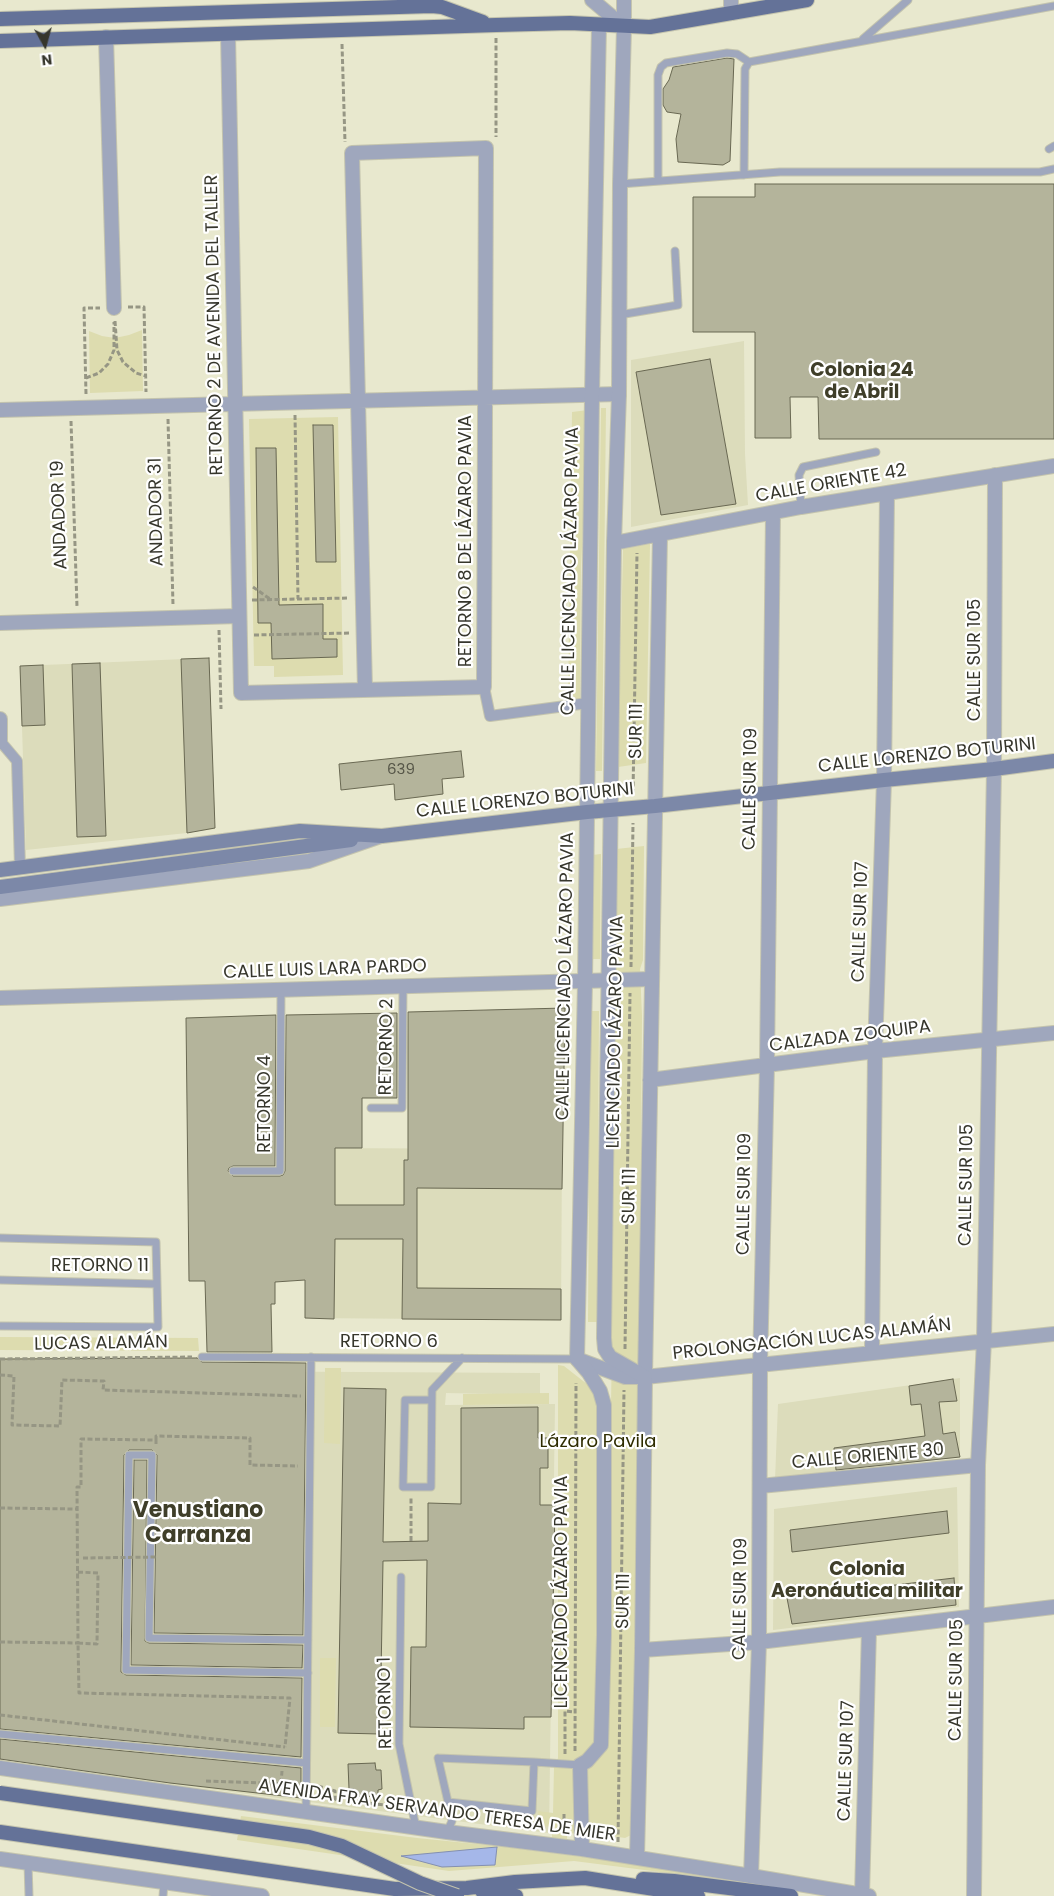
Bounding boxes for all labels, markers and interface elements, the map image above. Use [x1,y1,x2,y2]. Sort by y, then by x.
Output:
north arrow [20,20,70,70]
text: N [40,49,53,70]
street label: RETORNO 2 DE AVENIDA DEL TALLER [202,174,228,476]
district label: Colonia 24 de Abril [810,360,914,404]
street label: RETORNO 8 DE LÁZARO PAVIA [455,415,477,667]
street label: CALLE LICENCIADO LÁZARO PAVIA [558,426,584,716]
street label: ANDADOR 31 [145,458,169,566]
street label: ANDADOR 19 [47,460,73,570]
street label: CALLE ORIENTE 42 [754,460,908,508]
street label: CALLE SUR 105 [964,599,986,721]
street label: SUR 111 [626,703,648,759]
street label: CALLE SUR 109 [739,728,763,850]
street label: CALLE LORENZO BOTURINI [817,734,1037,778]
house number: 639 [387,761,415,779]
street label: CALLE LORENZO BOTURINI [415,779,635,823]
street label: CALLE LICENCIADO LÁZARO PAVIA [553,831,579,1121]
street label: CALLE SUR 107 [848,861,874,983]
street label: LICENCIADO LÁZARO PAVIA [603,915,629,1149]
street label: CALLE LUIS LARA PARDO [223,956,427,984]
street label: RETORNO 2 [375,998,399,1096]
street label: CALZADA ZOQUIPA [768,1016,932,1058]
street label: RETORNO 4 [254,1055,276,1153]
street label: CALLE SUR 105 [955,1124,979,1246]
street label: CALLE SUR 109 [733,1133,757,1255]
street label: SUR 111 [619,1168,641,1224]
street label: RETORNO 11 [51,1255,149,1277]
street label: PROLONGACIÓN LUCAS ALAMÁN [672,1315,952,1365]
street label: RETORNO 6 [340,1331,438,1353]
street label: LUCAS ALAMÁN [34,1332,168,1356]
park label: Lázaro Pavila [539,1431,657,1453]
street label: CALLE ORIENTE 30 [791,1440,945,1474]
street label: LICENCIADO LÁZARO PAVIA [551,1475,573,1709]
district label: Venustiano Carranza [133,1498,263,1550]
street label: CALLE SUR 109 [729,1538,753,1660]
district label: Colonia Aeronáutica militar [771,1559,963,1603]
street label: SUR 111 [613,1573,635,1629]
street label: CALLE SUR 105 [945,1619,969,1741]
street label: RETORNO 1 [374,1657,398,1749]
street label: CALLE SUR 107 [834,1700,860,1822]
street label: AVENIDA FRAY SERVANDO TERESA DE MIER [257,1775,617,1847]

